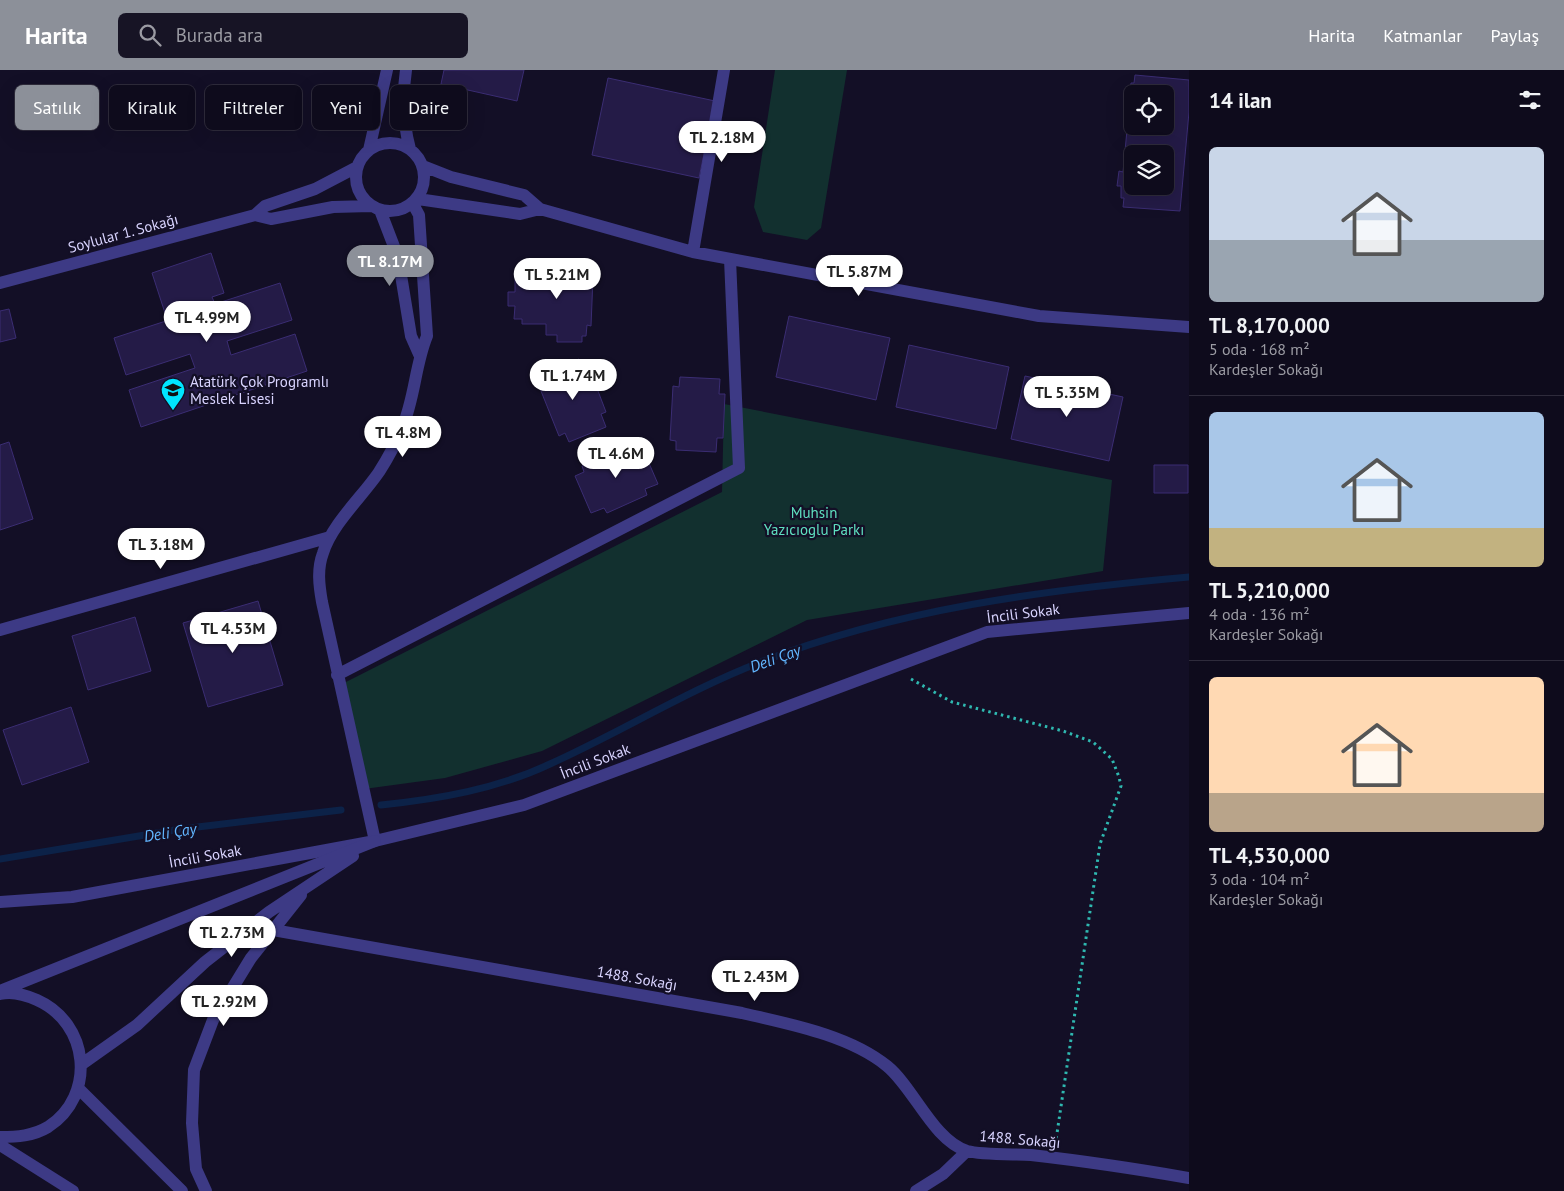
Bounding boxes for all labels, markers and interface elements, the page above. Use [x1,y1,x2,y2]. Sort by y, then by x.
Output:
search box [118,13,468,58]
text: Harita [25,20,88,51]
icon: search [136,21,164,49]
text: Burada ara [176,23,263,47]
text: Harita [1308,24,1355,47]
text: Katmanlar [1383,24,1462,47]
text: Paylaş [1490,24,1539,47]
chip: Satılık [15,85,99,130]
chip: Kiralık [109,85,195,130]
chip: Filtreler [205,85,302,130]
chip: Yeni [312,85,380,130]
chip: Daire [390,85,467,130]
map controls [1124,85,1174,195]
button: locate [1124,85,1174,135]
icon: filters [1516,86,1544,114]
text: 14 ilan [1209,87,1272,114]
pin: TL 2.18M [670,121,774,163]
text: TL 2.18M [690,127,754,147]
button: layers [1124,145,1174,195]
icon: home [1332,179,1422,269]
street label: Soylular 1. Sokağı [66,209,180,257]
pin: TL 8.17M [338,244,442,287]
text: TL 8.17M [358,251,422,271]
pin: TL 5.87M [807,254,911,297]
pin: TL 5.21M [505,258,609,300]
text: TL 5.87M [827,261,891,281]
text: TL 5.21M [525,264,589,284]
pin: TL 4.99M [155,300,259,343]
text: TL 4.99M [175,307,239,327]
text: TL 8,170,000 [1209,312,1330,339]
text: 5 oda · 168 m² [1209,339,1310,359]
pin: TL 1.74M [521,358,625,401]
text: Kardeşler Sokağı [1209,359,1323,379]
text: TL 1.74M [541,365,605,385]
place label: Atatürk Çok Programlı Meslek Lisesi [190,372,329,408]
pin: TL 5.35M [1015,376,1119,418]
school or university icon: Atatürk Çok Programlı Meslek Lisesi [160,377,186,411]
text: TL 5.35M [1035,382,1099,402]
pin: TL 4.8M [357,416,449,458]
text: TL 4.8M [375,422,431,442]
pin: TL 4.6M [570,436,662,479]
text: TL 4.6M [588,443,644,463]
icon: home [1332,445,1422,535]
park label: Muhsin Yazıcıoglu Parkı [764,503,864,539]
pin: TL 3.18M [109,528,213,570]
text: TL 3.18M [129,534,193,554]
text: TL 5,210,000 [1209,577,1330,604]
street label: İncili Sokak [985,599,1061,627]
text: 4 oda · 136 m² [1209,604,1310,624]
pin: TL 4.53M [181,612,285,654]
text: TL 4.53M [201,618,265,638]
text: Kardeşler Sokağı [1209,624,1323,644]
water label: Deli Çay [747,639,804,676]
icon: home [1332,710,1422,800]
street label: İncili Sokak [557,739,634,783]
water label: Deli Çay [142,818,199,846]
street label: İncili Sokak [167,840,244,872]
text: TL 4,530,000 [1209,842,1330,869]
text: 3 oda · 104 m² [1209,869,1310,889]
text: Kardeşler Sokağı [1209,889,1323,909]
pin: TL 2.73M [180,916,284,958]
text: TL 2.73M [200,922,264,942]
pin: TL 2.43M [703,960,807,1002]
street label: 1488. Sokağı [595,962,679,994]
text: TL 2.43M [723,966,787,986]
pin: TL 2.92M [172,984,276,1027]
text: TL 2.92M [192,991,256,1011]
street label: 1488. Sokağı [979,1126,1061,1152]

